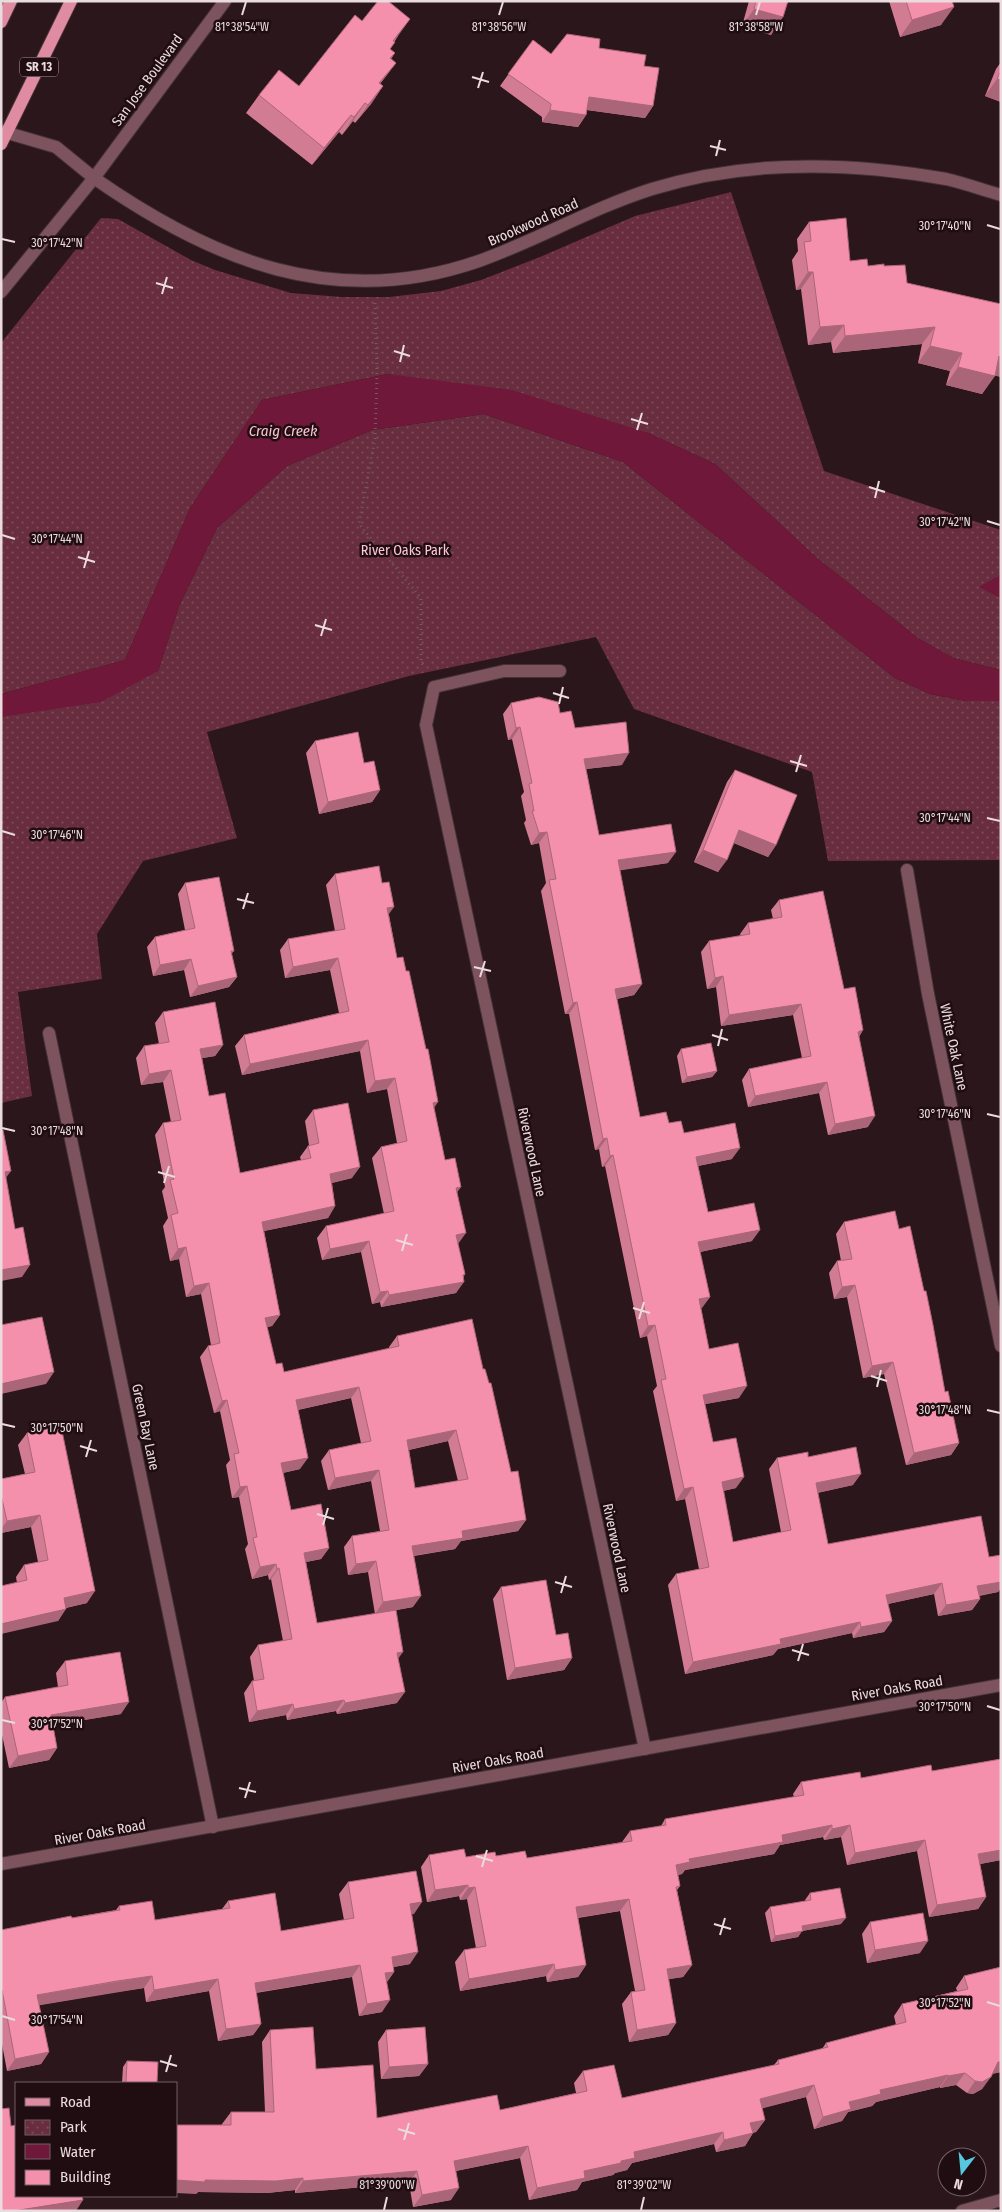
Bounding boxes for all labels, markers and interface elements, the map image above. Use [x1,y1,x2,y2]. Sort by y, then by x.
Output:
text: 81°38'54"W [215,20,269,34]
text: 81°38'56"W [472,20,526,34]
text: 81°38'58"W [729,20,783,34]
street label: San Jose Boulevard [108,31,186,130]
road number: SR 13 [20,58,58,76]
street label: Brookwood Road [485,195,581,250]
text: 30°17'40"N [919,219,971,233]
text: 30°17'42"N [31,236,83,250]
water label: Craig Creek [249,422,318,440]
text: 30°17'42"N [919,515,971,529]
text: 30°17'44"N [31,532,83,546]
park label: River Oaks Park [361,542,450,559]
text: 30°17'44"N [919,811,971,825]
text: 30°17'46"N [31,828,83,842]
street label: White Oak Lane [936,1002,971,1092]
street label: Riverwood Lane [514,1106,549,1198]
text: 30°17'46"N [919,1107,971,1121]
text: 30°17'48"N [31,1124,83,1138]
street label: Green Bay Lane [128,1382,163,1472]
text: 30°17'48"N [919,1403,971,1417]
text: 30°17'50"N [31,1421,83,1435]
street label: Riverwood Lane [599,1502,634,1594]
street label: River Oaks Road [850,1672,944,1705]
text: 30°17'50"N [919,1700,971,1714]
text: 30°17'52"N [31,1717,83,1731]
street label: River Oaks Road [451,1744,545,1777]
street label: River Oaks Road [53,1816,147,1849]
text: 30°17'52"N [919,1996,971,2010]
text: 30°17'54"N [31,2013,83,2027]
legend [15,2082,178,2197]
text: Road [60,2093,91,2111]
text: Park [60,2118,87,2136]
text: Water [60,2143,96,2161]
north arrow [937,2147,987,2197]
text: Building [60,2168,111,2186]
text: N [952,2175,965,2193]
text: 81°39'00"W [359,2178,415,2192]
text: 81°39'02"W [617,2178,671,2192]

